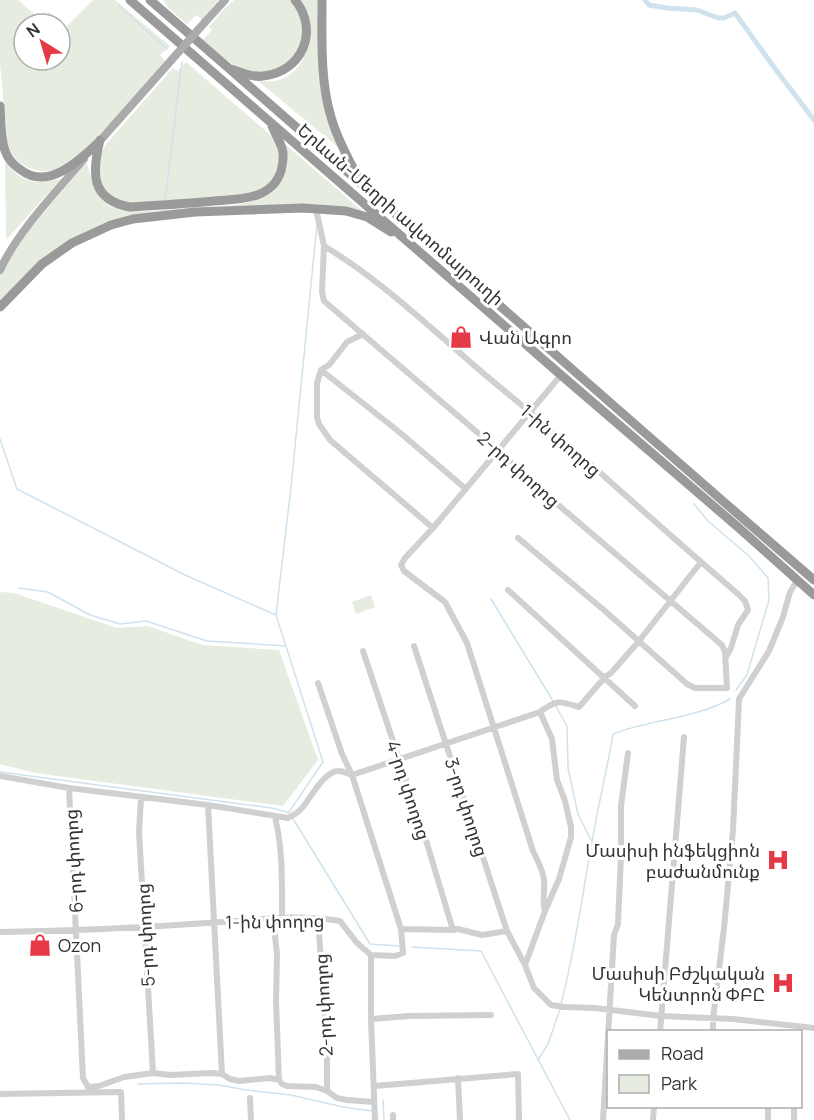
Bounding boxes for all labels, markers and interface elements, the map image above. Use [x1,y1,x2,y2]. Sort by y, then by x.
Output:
north arrow [12,12,72,72]
text: N [22,18,44,42]
street label: Երևան-Մեղրի ավտոմայրուղի [293,118,509,310]
shop icon: Վան Ագրո [448,324,474,350]
place label: Վան Ագրո [479,325,572,349]
street label: 1-ին փողոց [516,398,606,482]
street label: 2-րդ փողոց [473,426,565,512]
street label: 4-րդ փողոց [382,737,436,843]
street label: 3-րդ փողոց [440,754,494,860]
street label: 6-րդ փողոց [58,808,88,914]
place label: Մասիսի ինֆեկցիոն բաժանմունք [585,838,760,883]
hospital icon: Մասիսի ինֆեկցիոն բաժանմունք [765,847,791,873]
street label: 5-րդ փողոց [130,883,160,987]
street label: 1-ին փողոց [225,908,325,934]
shop icon: Ozon [27,932,53,958]
place label: Ozon [58,933,101,957]
street label: 2-րդ փողոց [308,953,338,1057]
place label: Մասիսի Բժշկական Կենտրոն ՓԲԸ [592,961,765,1006]
hospital icon: Մասիսի Բժշկական Կենտրոն ՓԲԸ [770,970,796,996]
legend [607,1030,802,1108]
text: Road [661,1041,704,1065]
text: Park [661,1071,698,1095]

